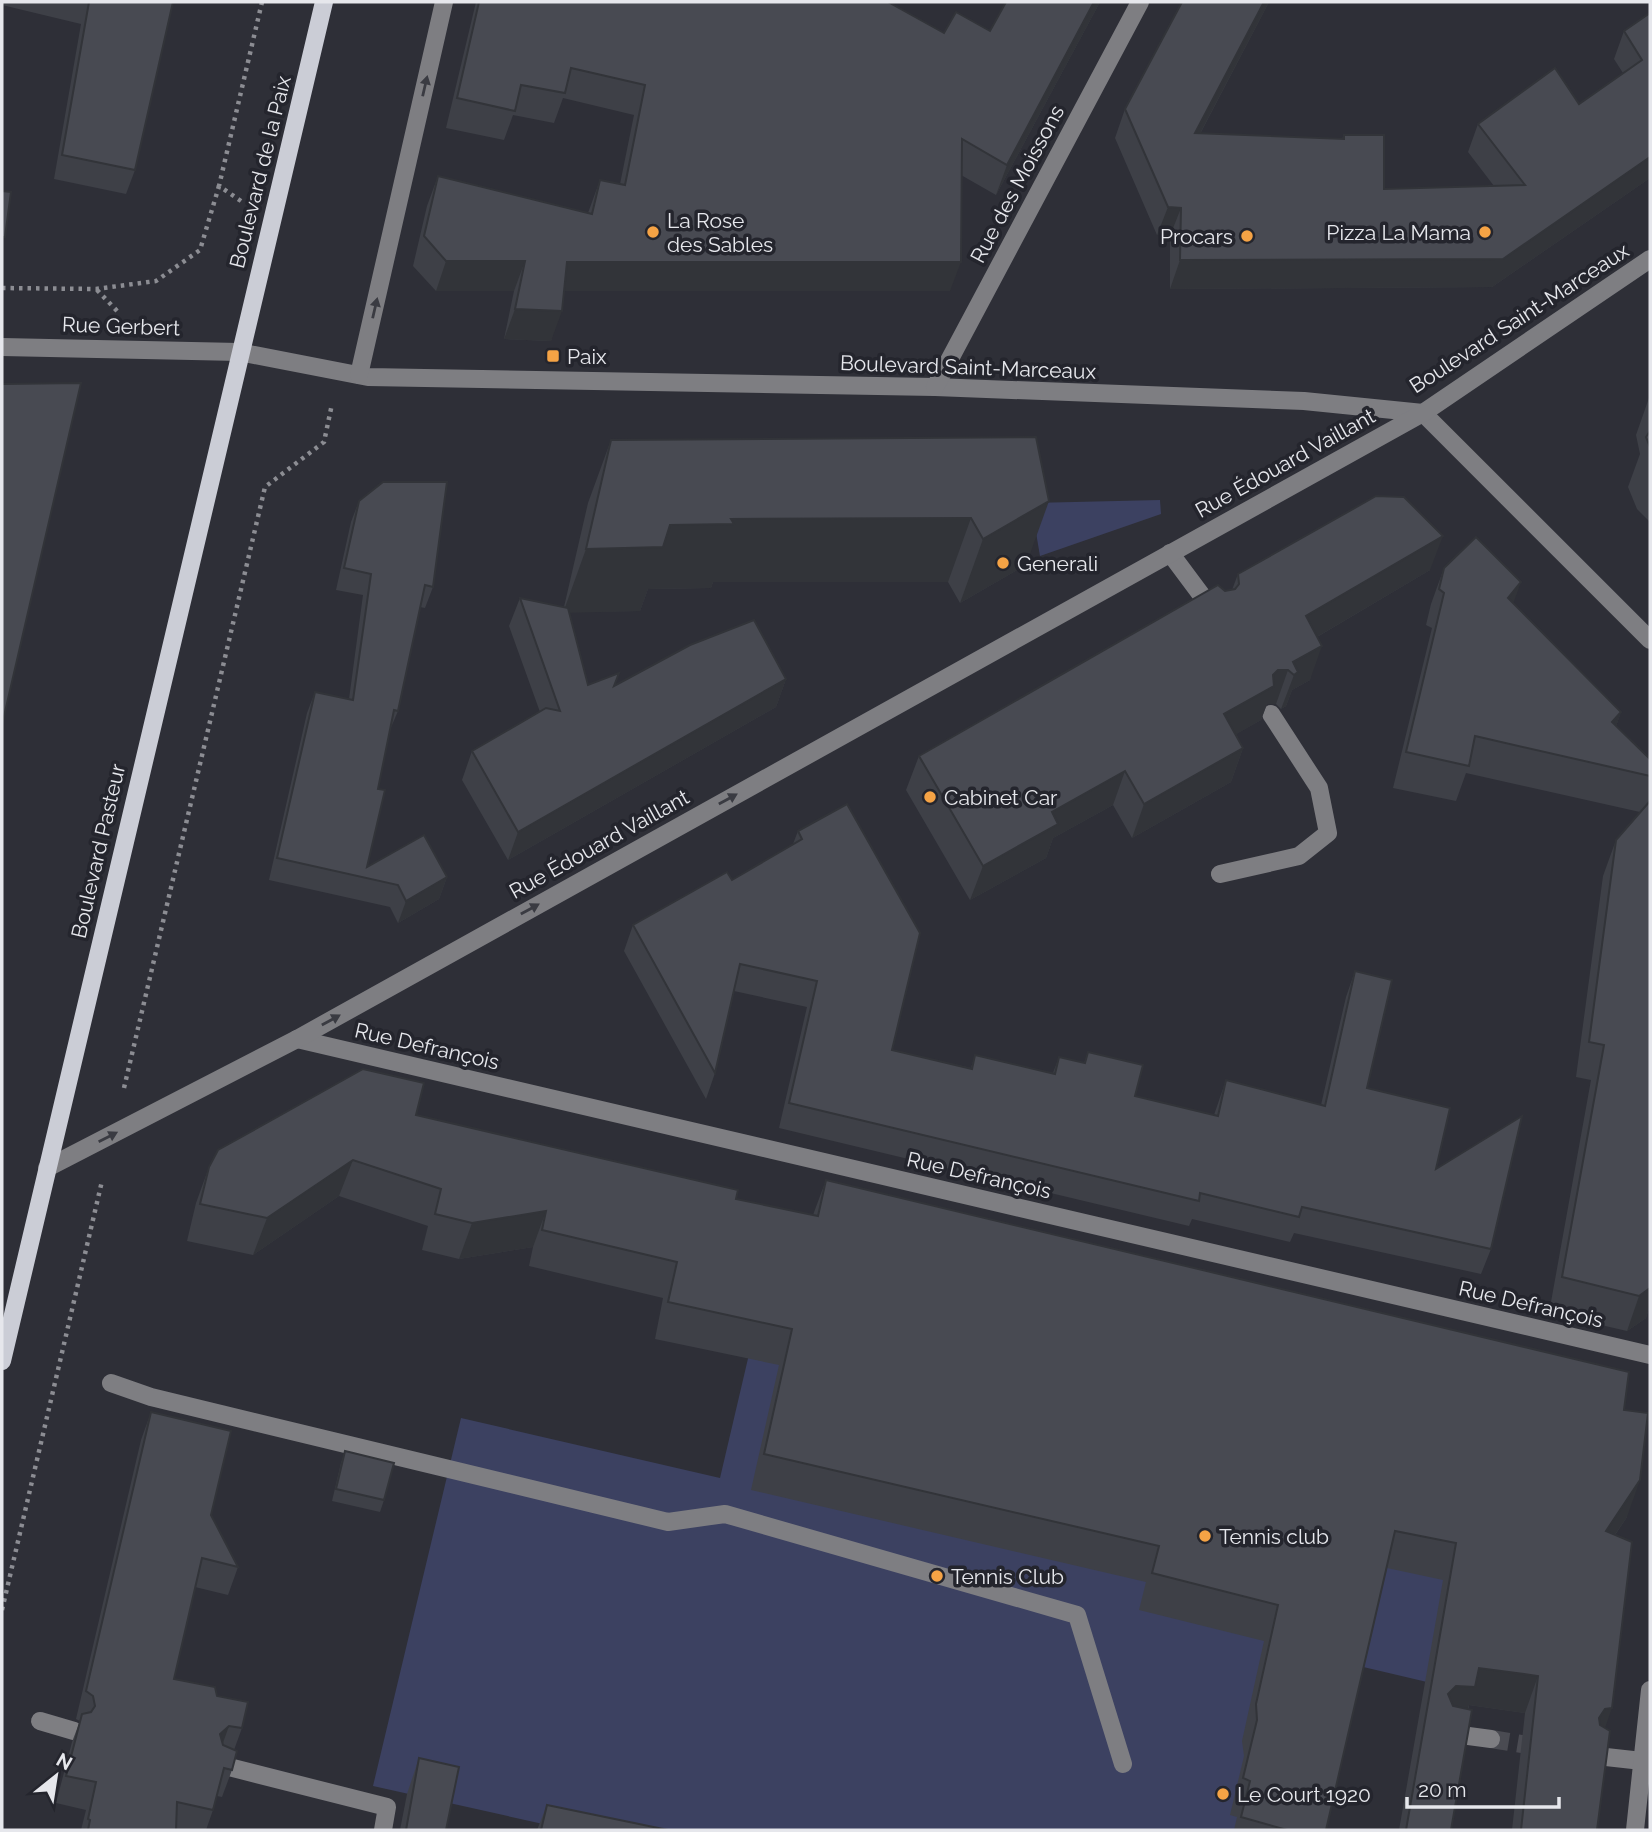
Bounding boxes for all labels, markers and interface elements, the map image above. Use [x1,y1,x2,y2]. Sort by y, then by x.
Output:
street label: Boulevard de la Paix [224,73,296,271]
one-way arrow [420,75,431,97]
street label: Rue des Moissons [965,101,1069,267]
place label: La Rose des Sables [667,208,773,257]
place label: Pizza La Mama [1326,220,1471,245]
marker: La Rose des Sables [645,224,661,240]
place label: Procars [1160,224,1233,249]
marker: Pizza La Mama [1477,224,1493,240]
marker: Procars [1239,228,1255,244]
street label: Boulevard Saint-Marceaux [1405,237,1634,398]
one-way arrow [369,297,380,319]
street label: Rue Gerbert [62,311,180,341]
place label: Paix [567,344,607,369]
marker: Paix [545,348,561,364]
street label: Boulevard Saint-Marceaux [839,350,1097,384]
street label: Rue Édouard Vaillant [1191,403,1379,523]
place label: Generali [1017,551,1098,576]
marker: Generali [995,555,1011,571]
street label: Boulevard Pasteur [66,761,130,941]
street label: Rue Édouard Vaillant [505,784,693,904]
place label: Cabinet Car [944,785,1058,810]
marker: Cabinet Car [922,789,938,805]
one-way arrow [719,793,738,805]
one-way arrow [520,903,539,915]
one-way arrow [321,1014,340,1026]
street label: Rue Defrançois [352,1017,502,1075]
one-way arrow [98,1131,118,1143]
street label: Rue Defrançois [904,1146,1054,1204]
street label: Rue Defrançois [1456,1275,1606,1333]
place label: Tennis club [1219,1524,1329,1549]
marker: Tennis club [1197,1528,1213,1544]
place label: Tennis Club [951,1564,1064,1589]
marker: Tennis Club [929,1568,945,1584]
north arrow [21,1741,91,1811]
text: N [53,1748,76,1774]
scale bar [1407,1766,1559,1810]
text: 20 m [1418,1777,1466,1802]
place label: Le Court 1920 [1237,1782,1371,1807]
marker: Le Court 1920 [1215,1786,1231,1802]

